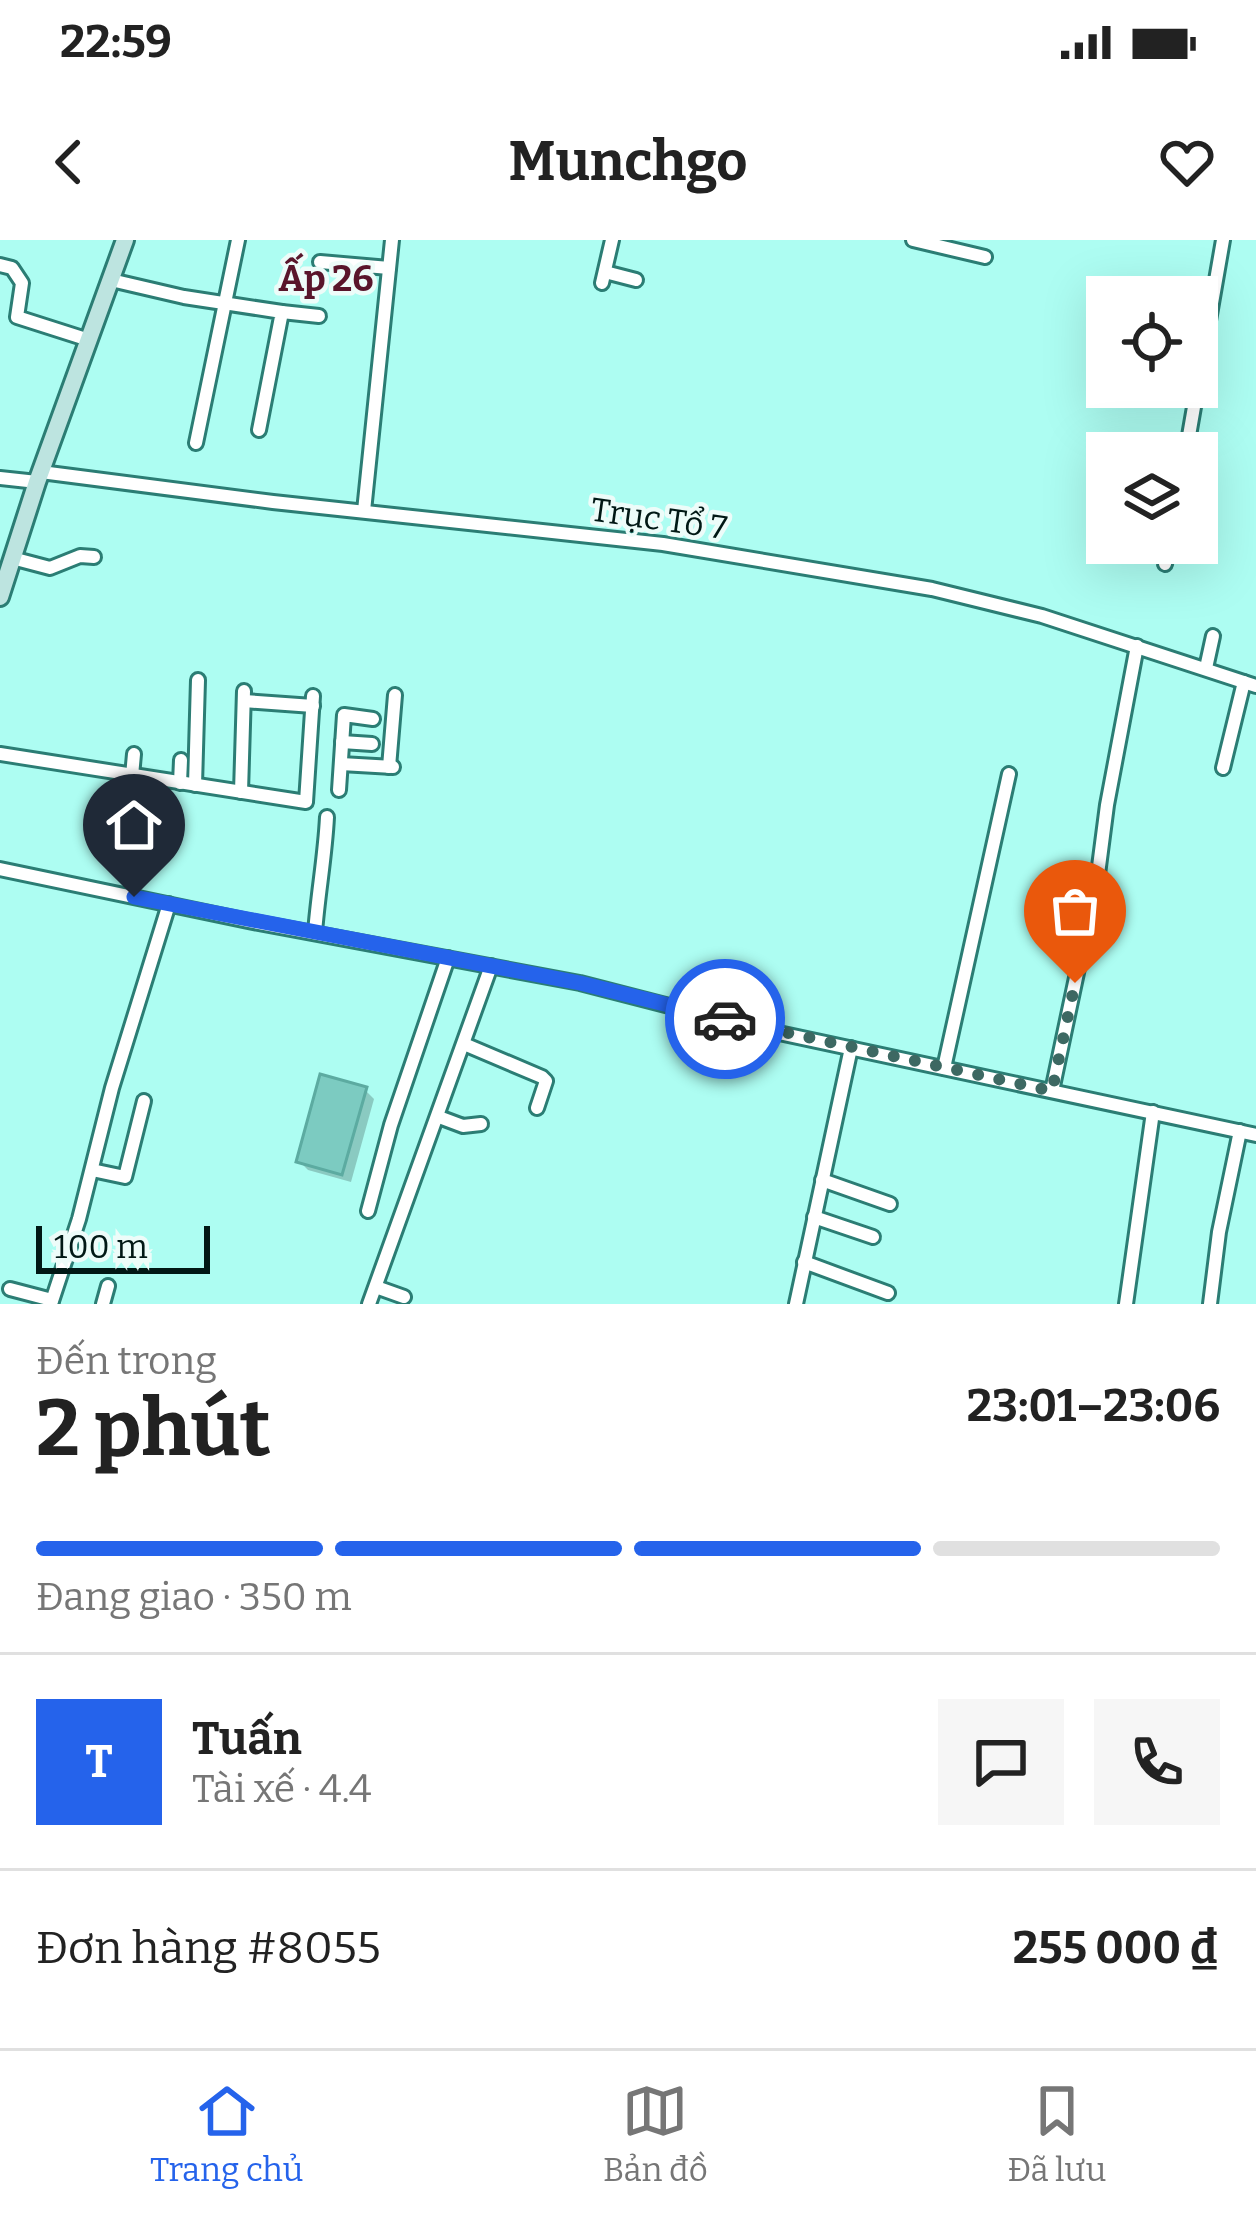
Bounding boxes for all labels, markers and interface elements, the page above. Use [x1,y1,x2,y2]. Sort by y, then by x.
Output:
text: 22:59 [60,15,172,69]
icon: back [36,129,102,195]
icon: heart [1154,129,1220,195]
text: Munchgo [509,130,748,194]
district label: Ấp 26 [278,252,374,301]
map controls [1086,276,1218,564]
button: locate [1086,276,1218,408]
button: layers [1086,432,1218,564]
street label: Trục Tổ 7 [588,490,729,548]
pin [83,774,185,897]
icon: home [101,792,167,858]
pin [1024,860,1126,983]
icon: bag [1042,878,1108,944]
courier [665,959,785,1079]
icon: car [692,986,758,1052]
scale bar [36,1220,210,1273]
text: 100 m [54,1227,148,1267]
text: Đến trong [36,1338,217,1384]
text: 23:01–23:06 [967,1379,1220,1433]
text: 2 phút [36,1382,271,1476]
text: Đang giao · 350 m [36,1574,352,1620]
button: chat [938,1699,1064,1825]
button: phone [1094,1699,1220,1825]
text: Tuấn [192,1712,302,1766]
text: T [85,1735,113,1789]
text: Tài xế · 4.4 [192,1766,371,1812]
text: Đơn hàng #8055 [36,1921,381,1975]
text: 255 000 ₫ [1013,1921,1220,1975]
tab: Trang chủ [150,2078,303,2190]
tab: Bản đồ [603,2078,708,2190]
tab: Đã lưu [1007,2078,1106,2190]

